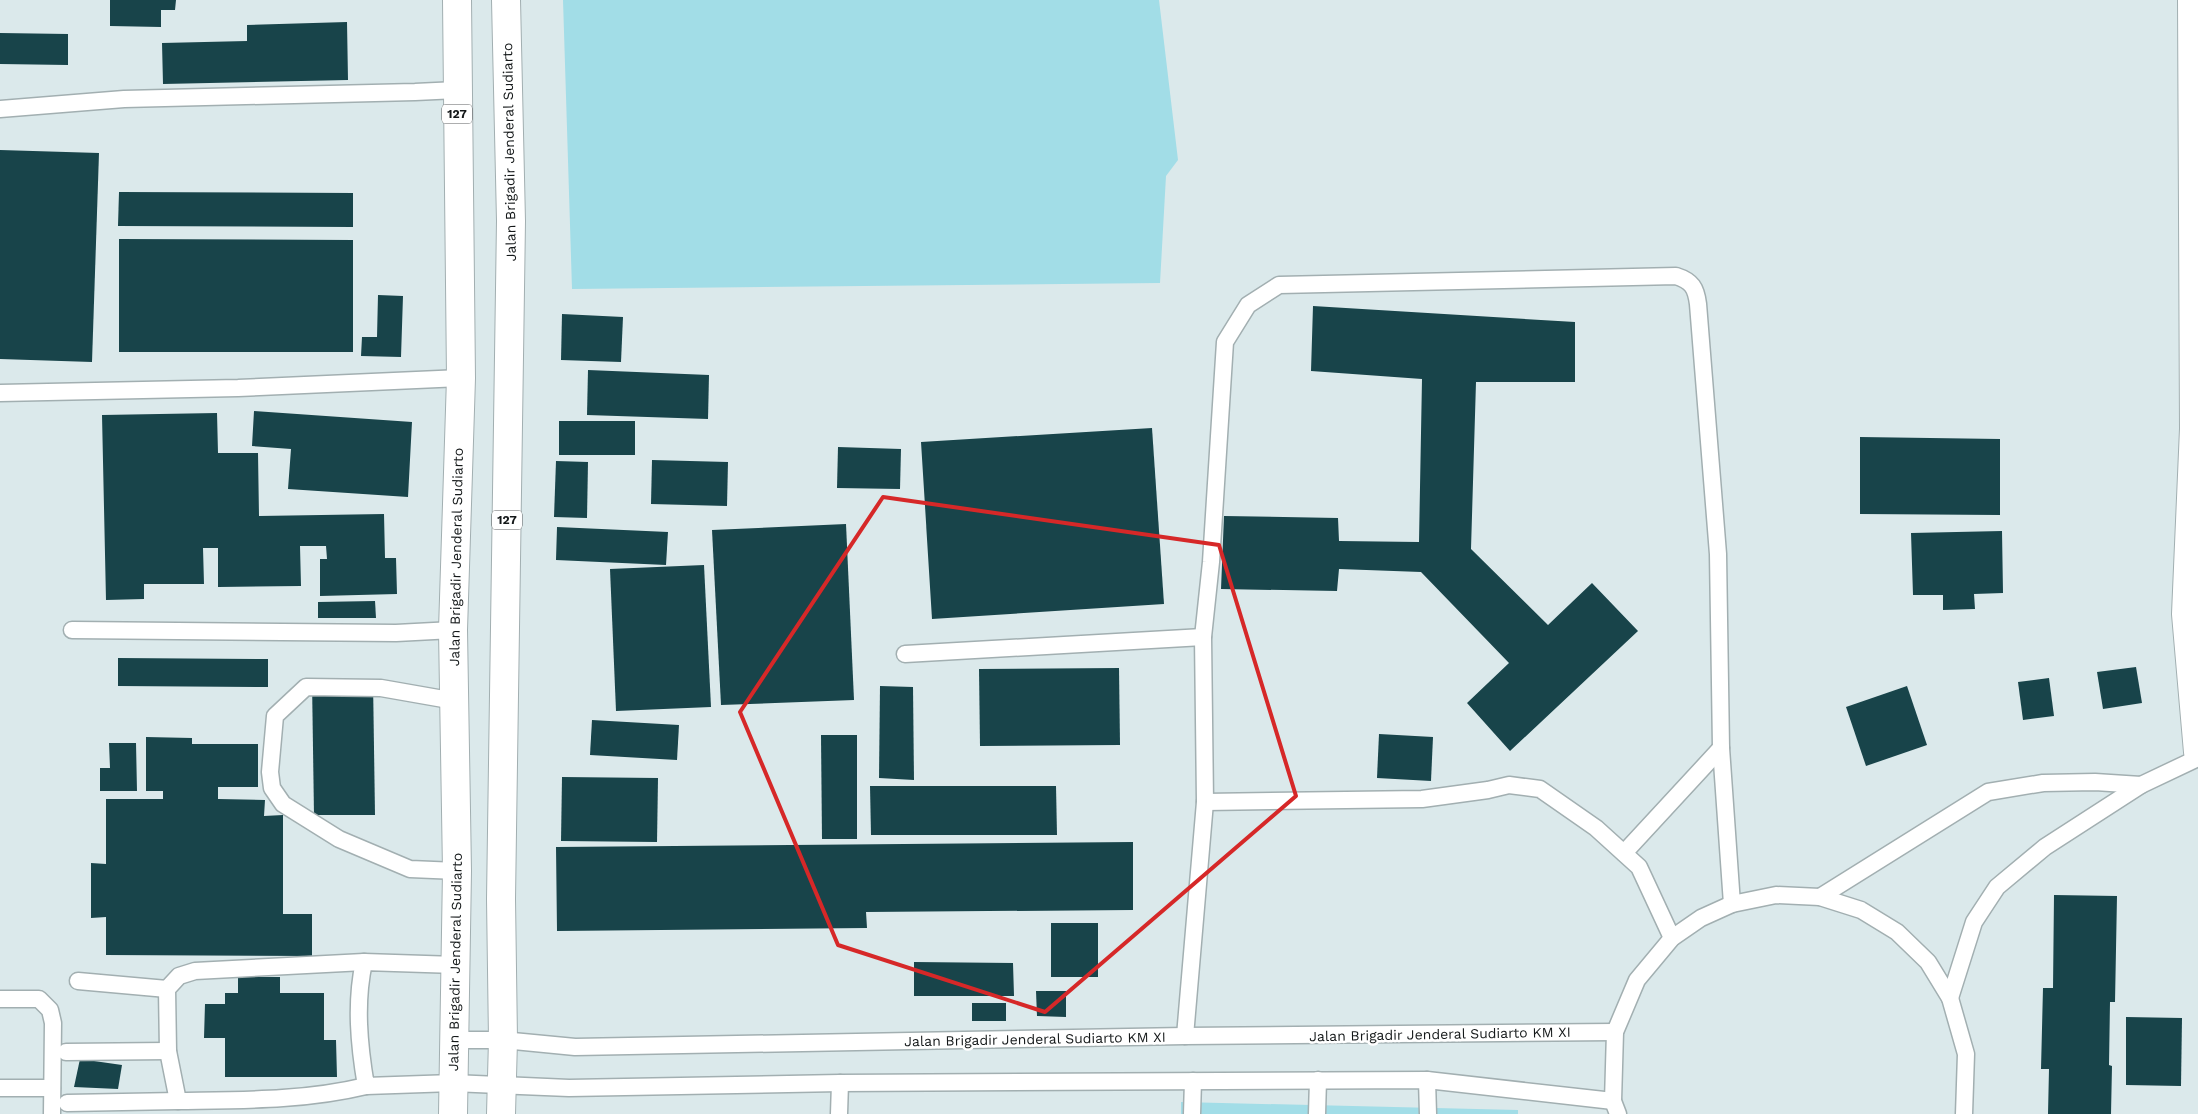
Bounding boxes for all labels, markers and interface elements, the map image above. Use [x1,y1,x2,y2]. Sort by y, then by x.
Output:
street label: Jalan Brigadir Jenderal Sudiarto [499,43,519,261]
road number: 127 [442,105,472,124]
street label: Jalan Brigadir Jenderal Sudiarto [446,448,466,666]
road number: 127 [492,510,522,530]
street label: Jalan Brigadir Jenderal Sudiarto [445,853,465,1071]
street label: Jalan Brigadir Jenderal Sudiarto KM XI [1309,1024,1571,1044]
street label: Jalan Brigadir Jenderal Sudiarto KM XI [904,1029,1166,1049]

